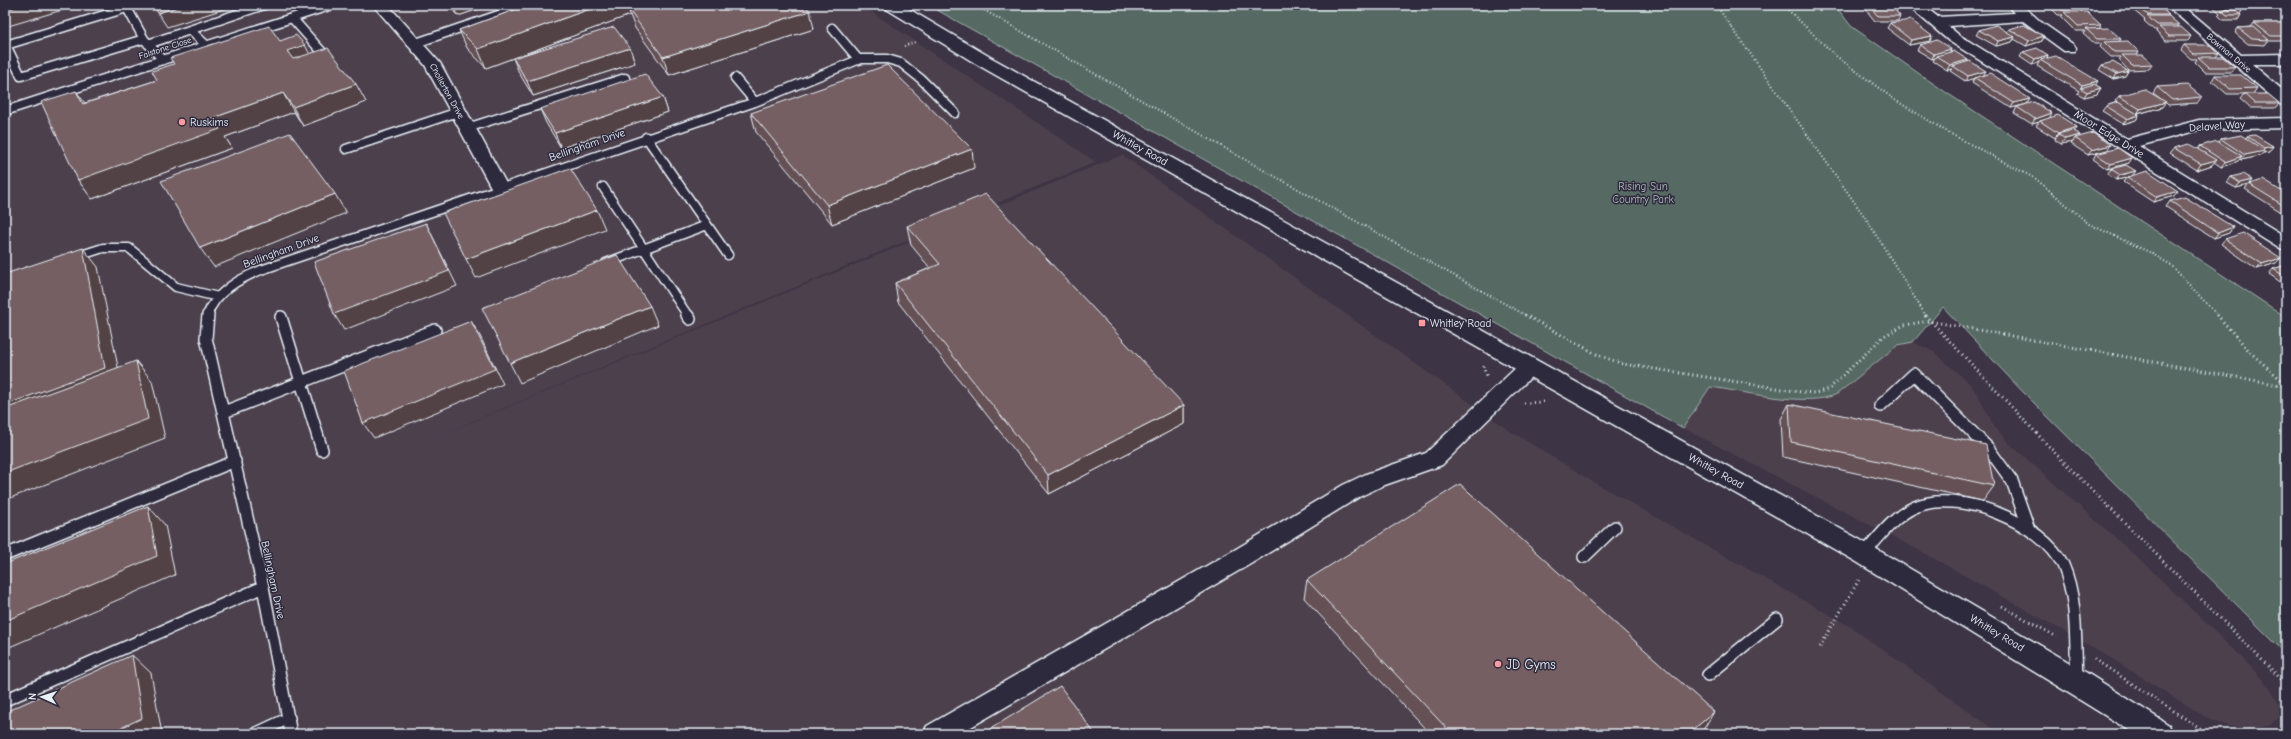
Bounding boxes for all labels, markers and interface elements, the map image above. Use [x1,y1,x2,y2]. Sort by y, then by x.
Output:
street label: Bowman Drive [2205,31,2254,75]
street label: Falstone Close [137,35,193,61]
street label: Chollerton Drive [428,62,467,121]
street label: Moor Edge Drive [2072,107,2147,161]
place label: Ruskims [190,116,229,129]
marker: Ruskims [177,117,187,127]
street label: Delavel Way [2189,118,2245,134]
street label: Bellingham Drive [547,126,627,164]
street label: Whitley Road [1110,127,1170,169]
park label: Rising Sun Country Park [1612,180,1674,206]
street label: Bellingham Drive [241,231,321,271]
place label: Whitley Road [1430,317,1492,330]
marker: Whitley Road [1417,318,1427,328]
street label: Whitley Road [1686,450,1746,492]
street label: Bellingham Drive [258,540,288,621]
street label: Whitley Road [1967,612,2027,654]
place label: JD Gyms [1506,657,1556,672]
marker: JD Gyms [1493,659,1503,669]
north arrow [22,677,62,717]
text: N [26,693,39,700]

